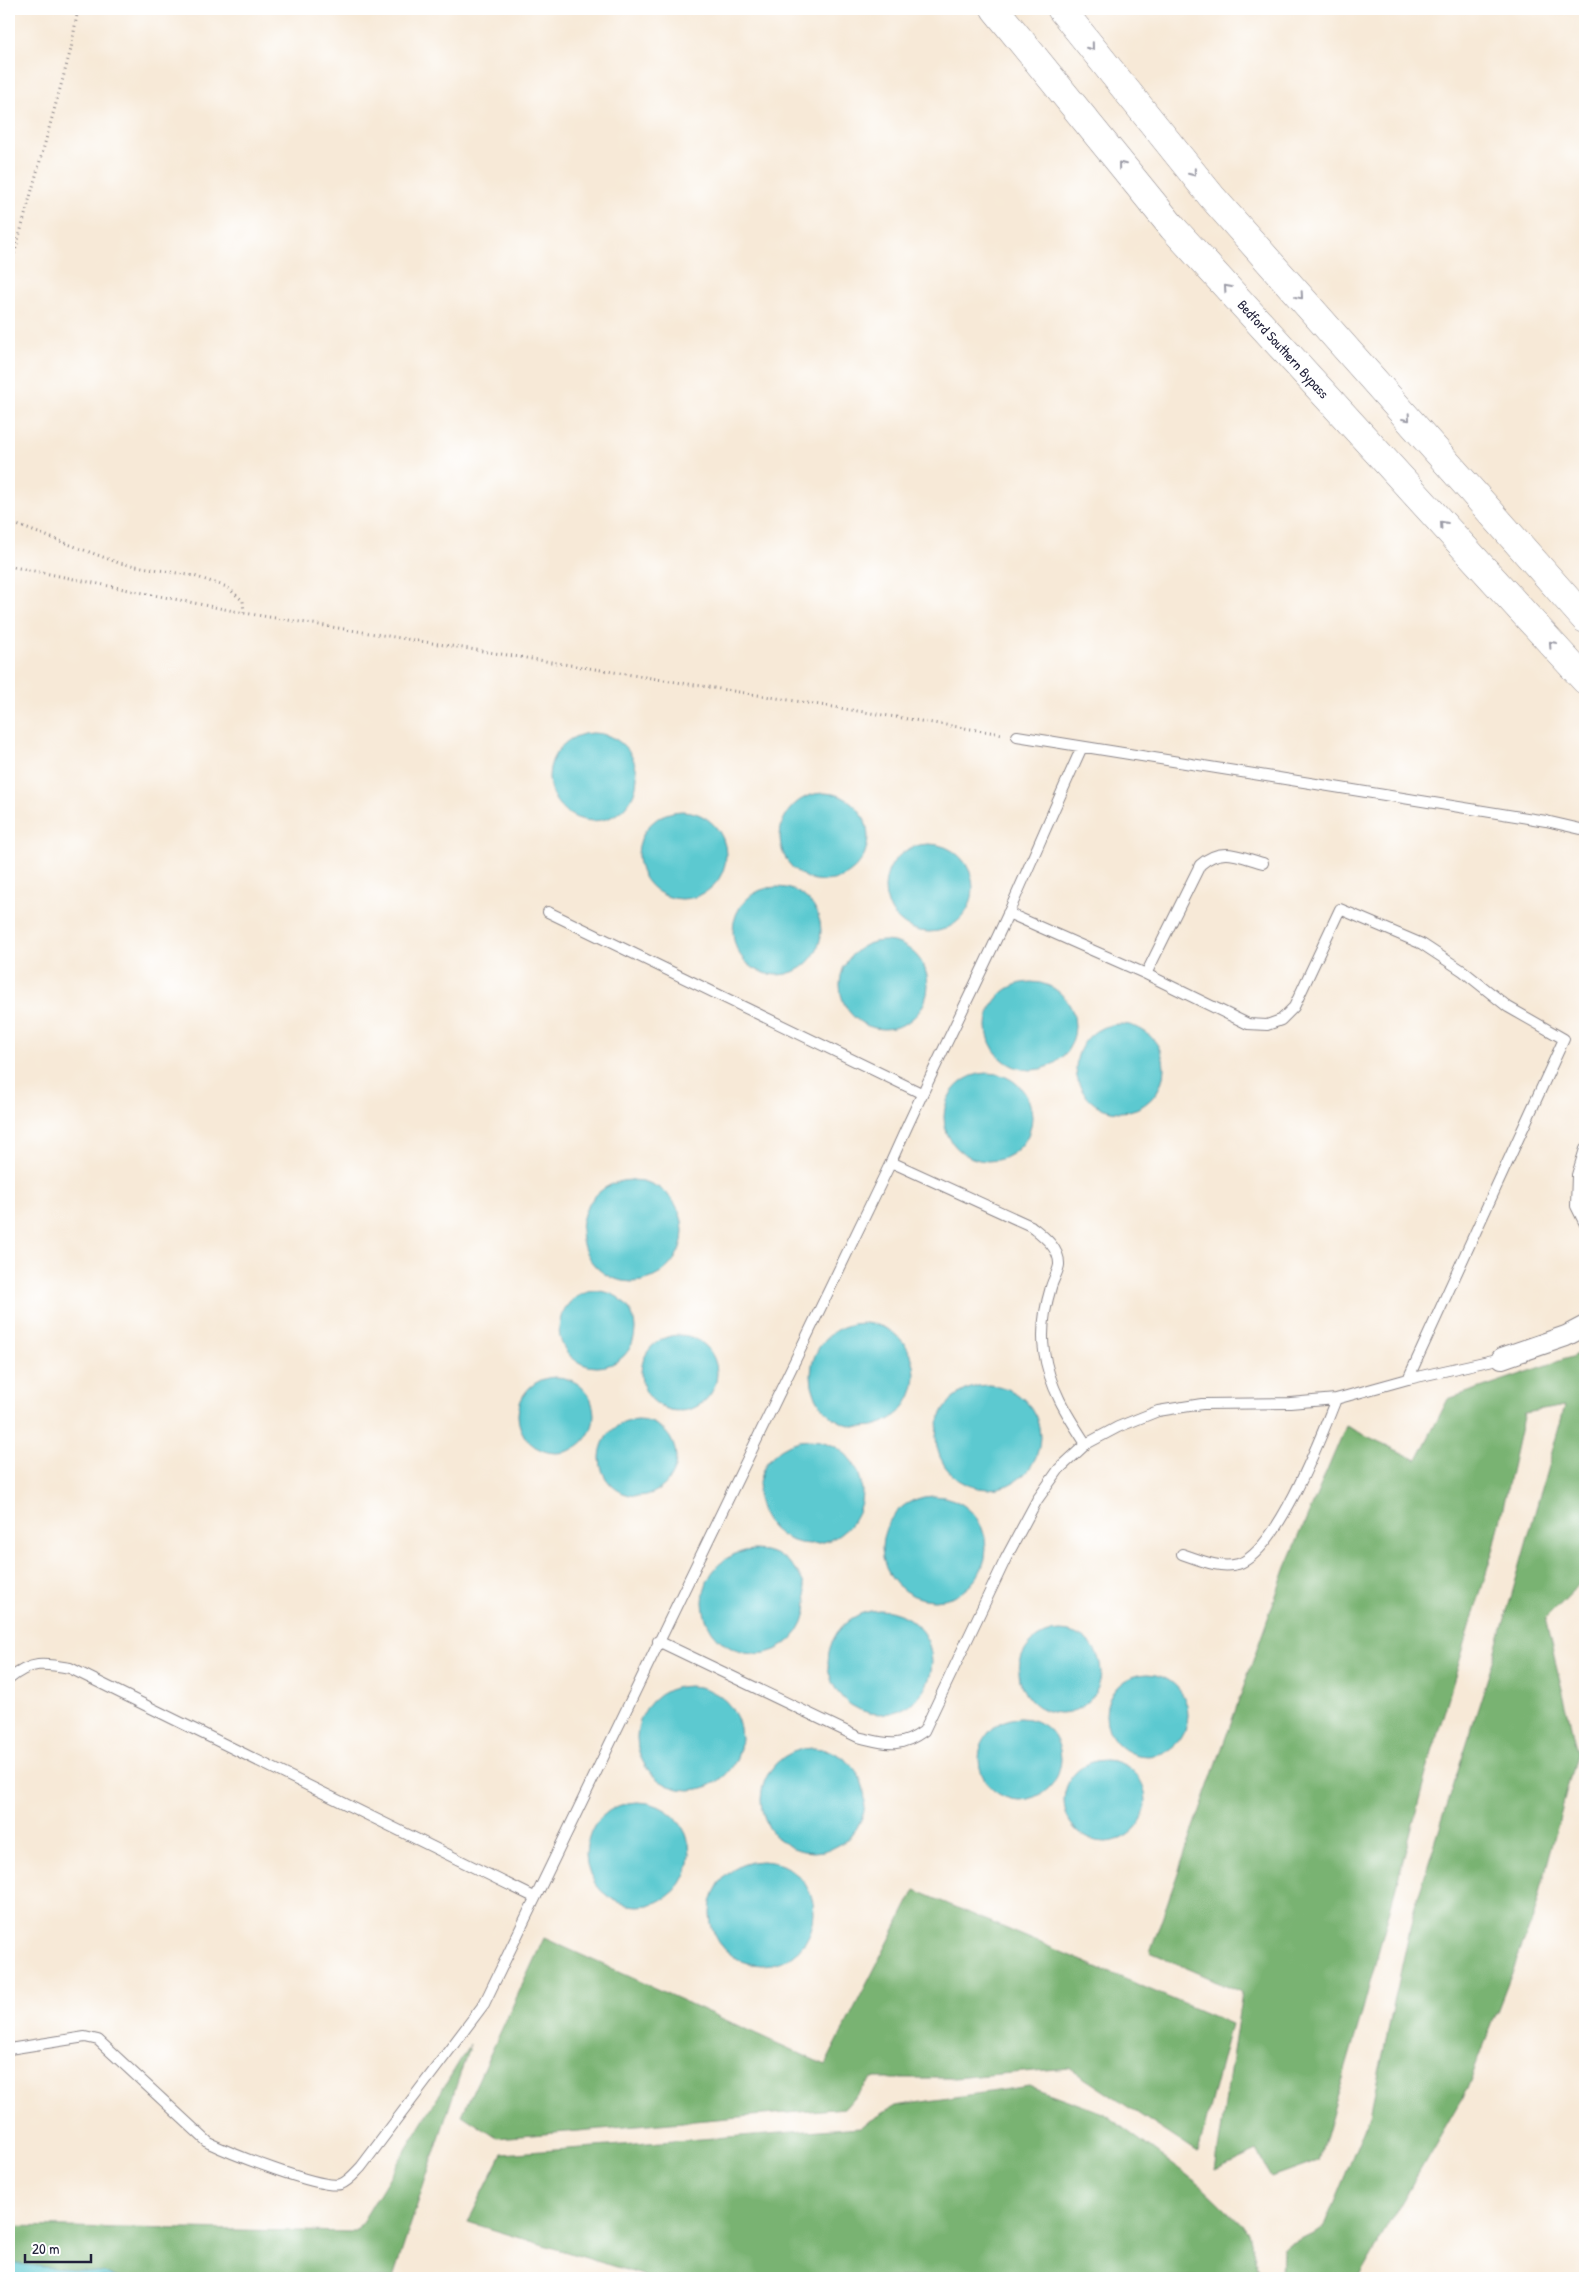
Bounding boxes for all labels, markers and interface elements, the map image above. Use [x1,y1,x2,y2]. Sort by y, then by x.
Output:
one-way arrow [1086,41,1094,50]
one-way arrow [1118,161,1127,170]
one-way arrow [1188,167,1196,176]
one-way arrow [1224,284,1233,293]
one-way arrow [1294,290,1303,299]
street label: Bedford Southern Bypass [1234,295,1334,402]
one-way arrow [1402,412,1411,421]
one-way arrow [1440,521,1449,530]
one-way arrow [1549,641,1558,650]
scale bar [25,2232,91,2264]
text: 20 m [32,2238,59,2259]

